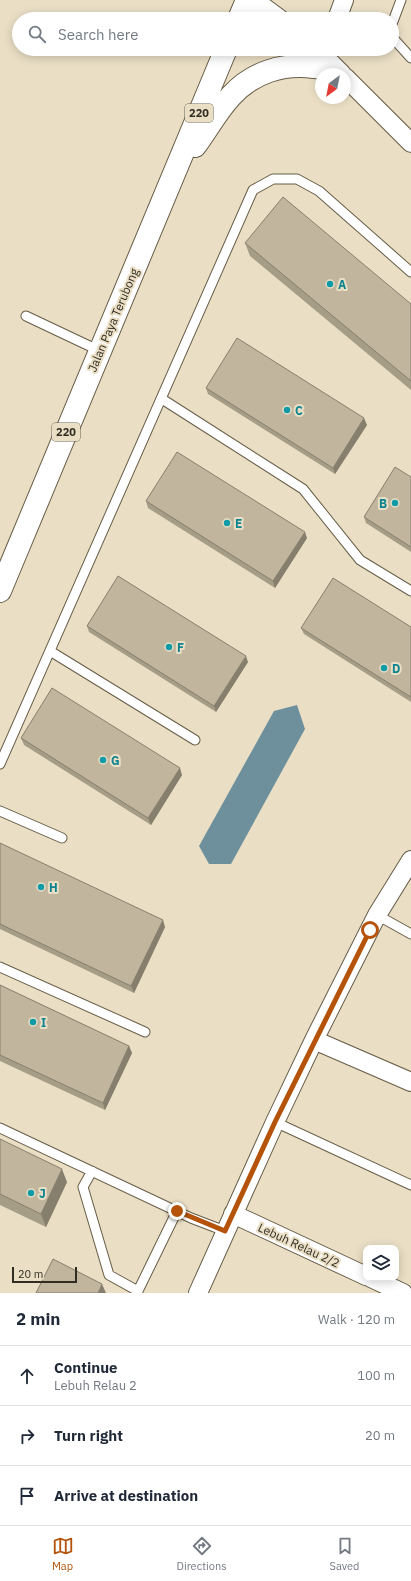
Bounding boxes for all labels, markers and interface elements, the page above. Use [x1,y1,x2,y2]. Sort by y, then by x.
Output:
search box [12,12,399,56]
icon: search [26,23,48,45]
text: Search here [58,25,138,44]
north arrow [315,68,351,104]
road number: 220 [185,104,213,122]
street label: Jalan Paya Terubong [84,265,142,374]
place label: A [338,277,346,292]
marker: A [325,279,335,289]
place label: C [295,403,303,418]
marker: C [282,405,292,415]
road number: 220 [52,423,80,441]
place label: B [379,496,387,511]
marker: B [390,498,400,508]
place label: E [235,516,242,531]
marker: E [222,518,232,528]
place label: F [177,640,184,655]
marker: F [164,642,174,652]
place label: D [392,661,400,676]
marker: D [379,663,389,673]
place label: G [111,753,120,768]
marker: G [98,755,108,765]
place label: H [49,880,58,895]
marker: H [36,882,46,892]
route start [361,921,379,939]
place label: I [41,1015,46,1030]
marker: I [28,1017,38,1027]
place label: J [39,1186,46,1201]
marker: J [26,1188,36,1198]
route end [168,1202,186,1220]
street label: Lebuh Relau 2/2 [256,1220,342,1270]
map controls [363,1245,399,1281]
button: layers [363,1245,399,1281]
scale bar [12,1265,77,1284]
text: 20 m [18,1267,43,1281]
text: 2 min [16,1308,60,1330]
text: Walk · 120 m [318,1311,395,1328]
text: Continue [54,1358,118,1377]
icon: ahead [16,1365,38,1387]
text: 100 m [357,1367,395,1384]
text: Lebuh Relau 2 [54,1377,137,1394]
icon: right [16,1425,38,1447]
text: Turn right [54,1426,123,1445]
text: 20 m [365,1427,395,1444]
icon: arrive [16,1485,38,1507]
text: Arrive at destination [54,1486,198,1505]
tab: Map [52,1535,74,1573]
tab: Directions [177,1535,227,1573]
tab: Saved [330,1535,359,1573]

